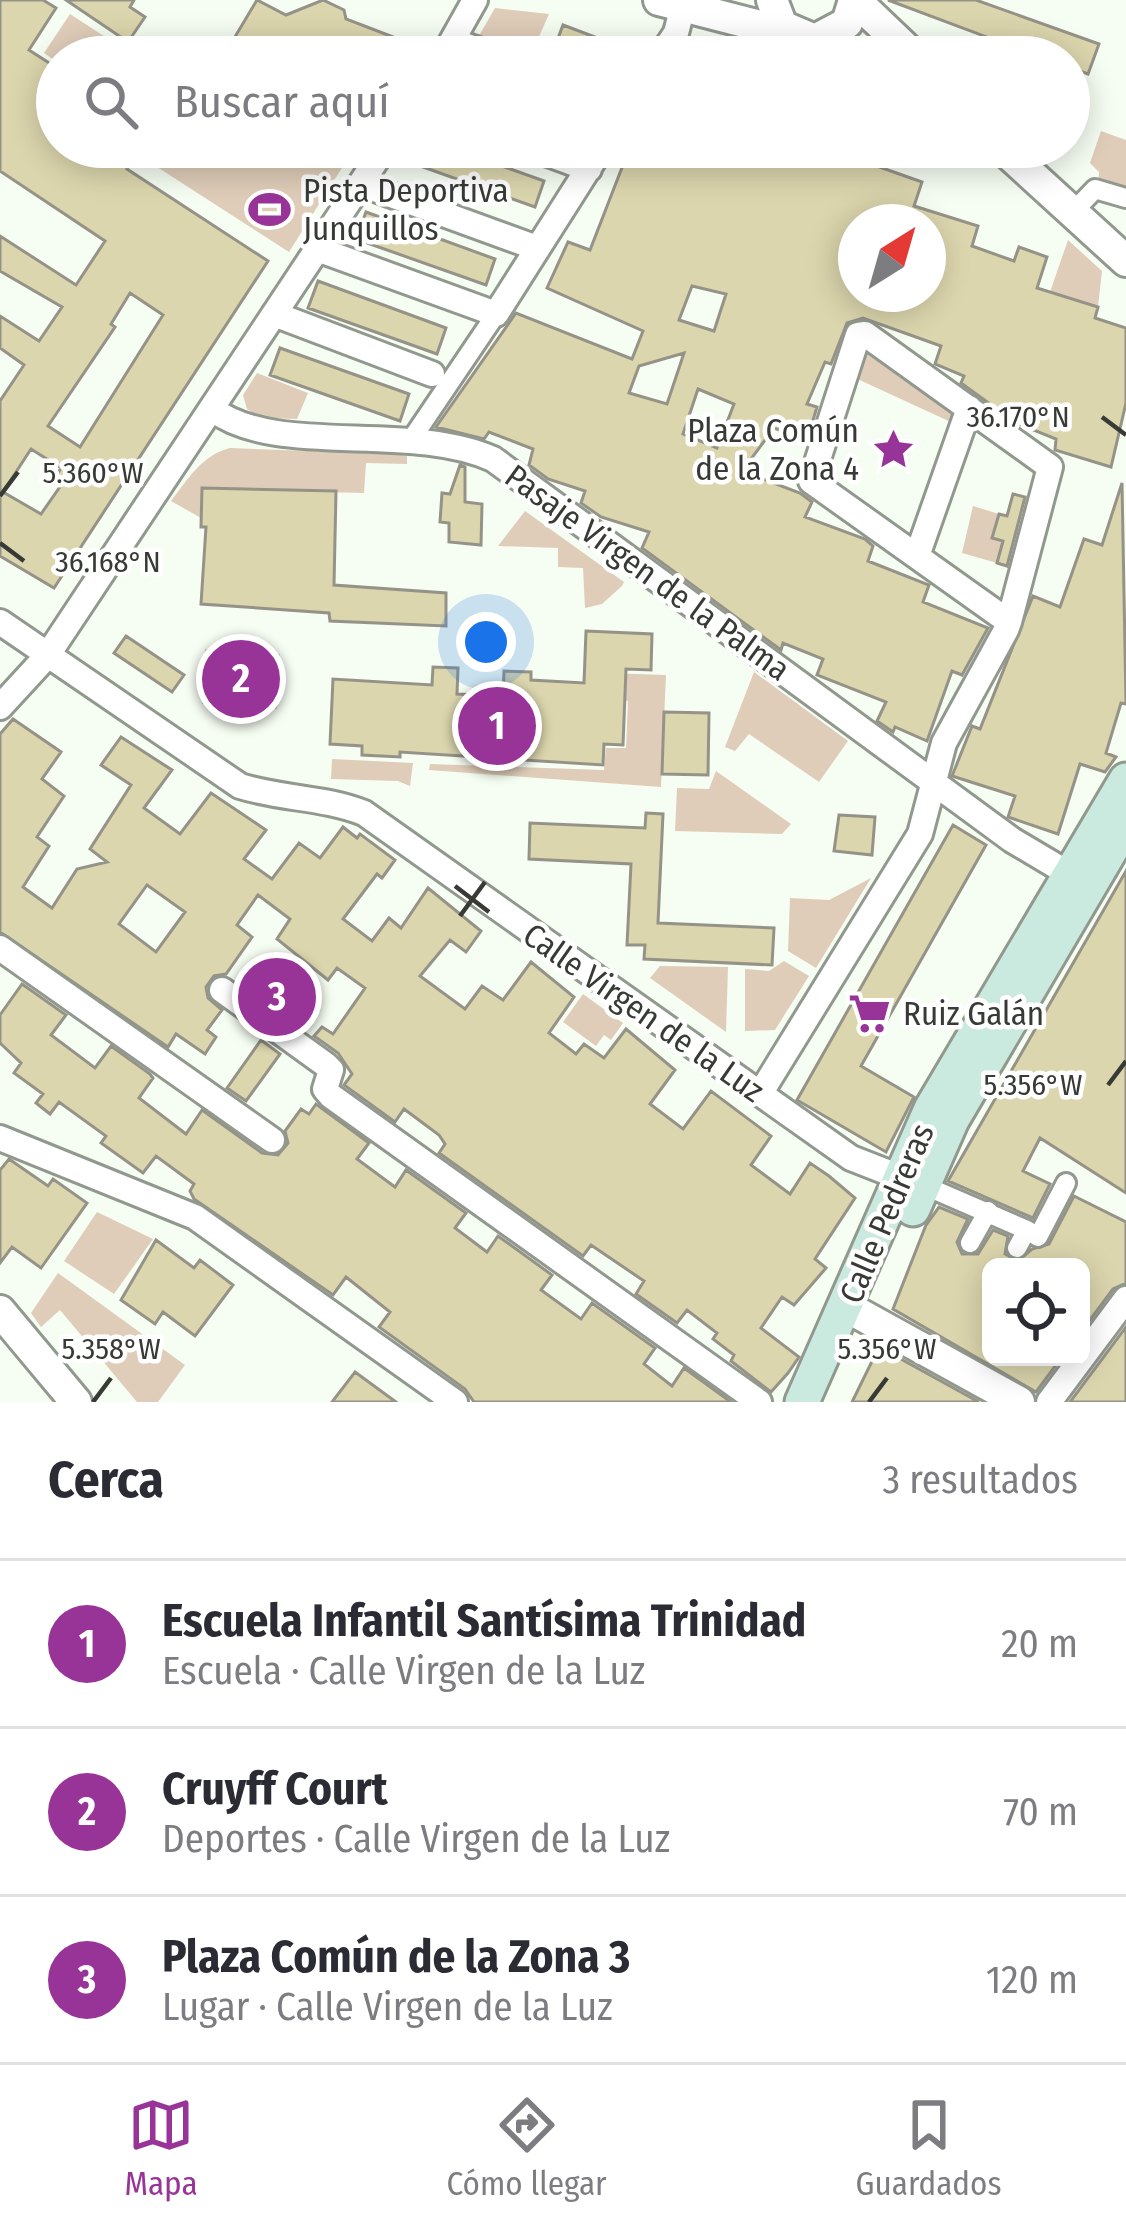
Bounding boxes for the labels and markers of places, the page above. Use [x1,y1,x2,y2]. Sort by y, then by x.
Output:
place label: Pista Deportiva Junquillos [303,171,509,249]
sports icon: Pista Deportiva Junquillos [246,186,292,232]
place label: Plaza Común de la Zona 4 [687,411,859,489]
place icon: Plaza Común de la Zona 4 [870,426,916,472]
pin: 2 [202,634,280,724]
pin: 1 [458,681,536,771]
pin: 3 [238,952,316,1042]
supermarket icon: Ruiz Galán [846,990,892,1036]
place label: Ruiz Galán [903,994,1044,1034]

